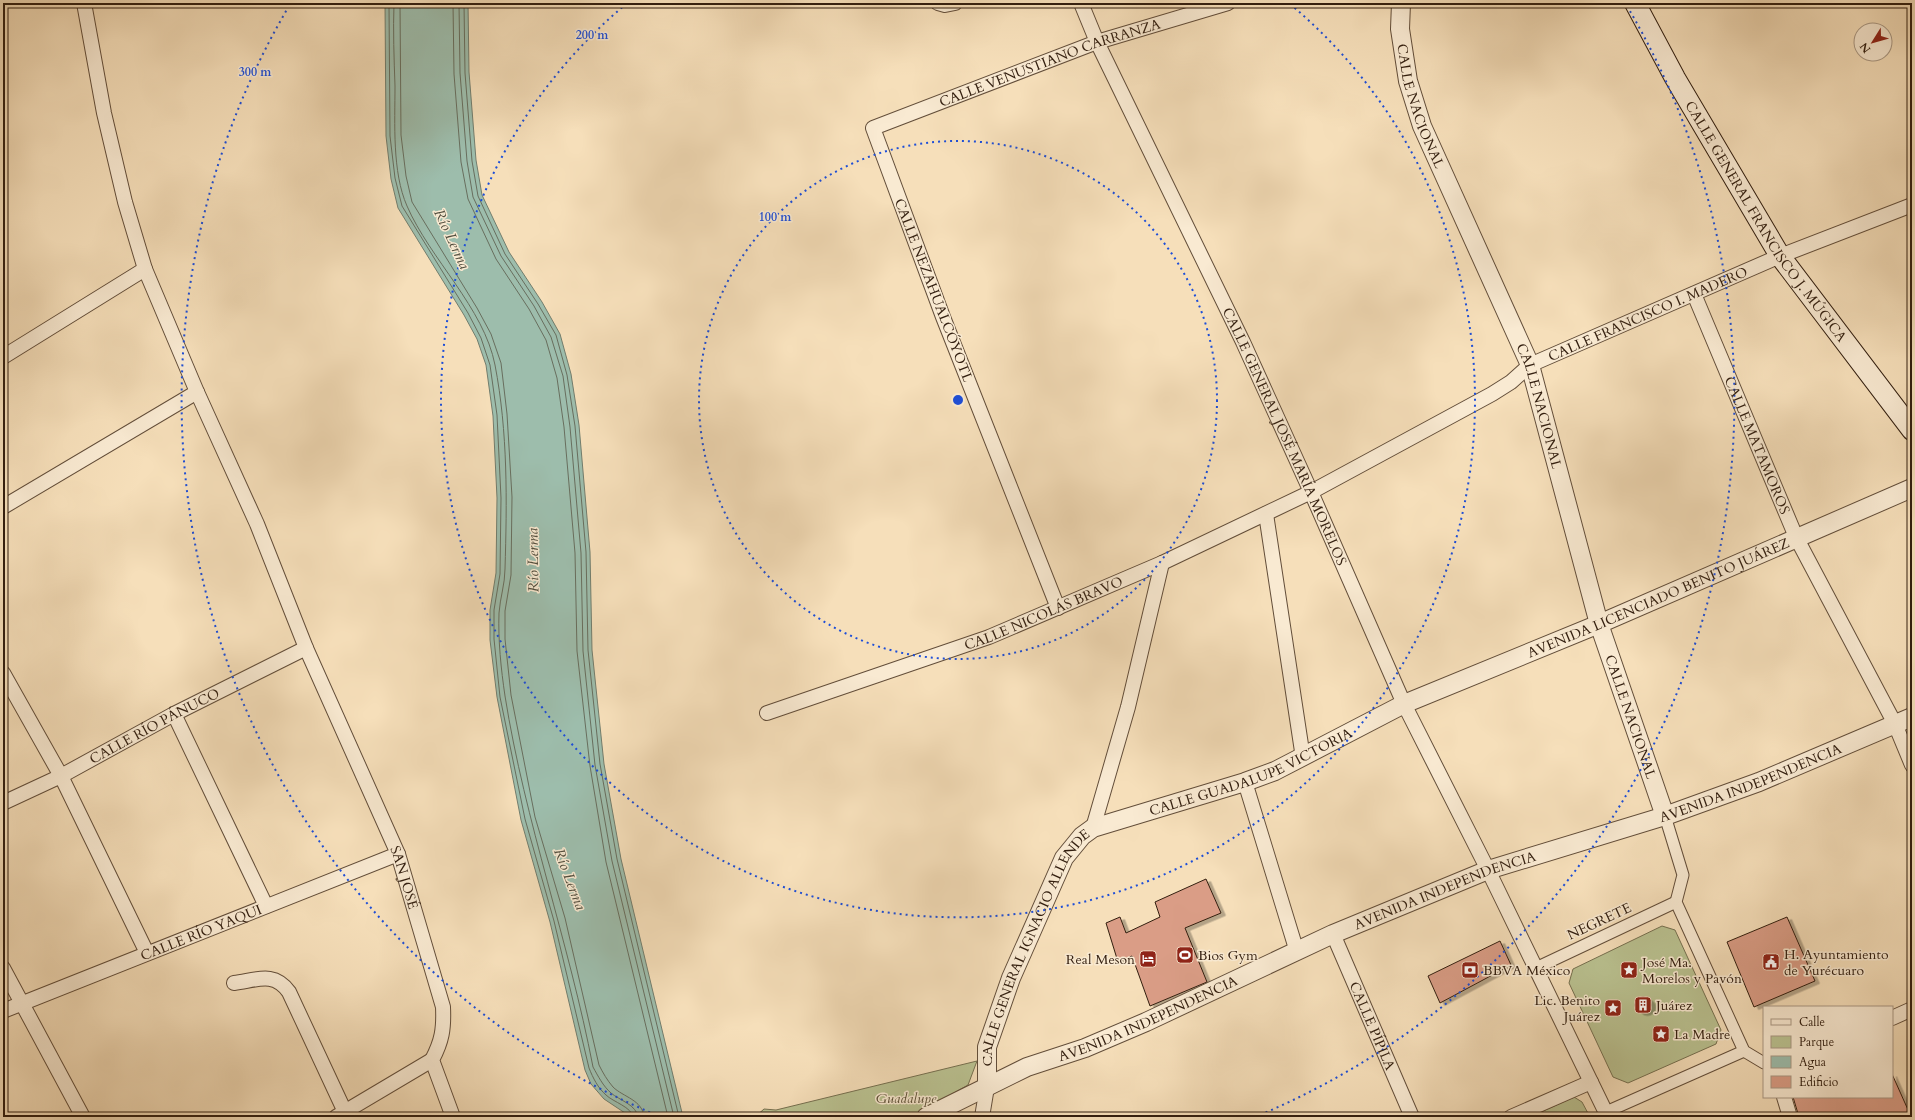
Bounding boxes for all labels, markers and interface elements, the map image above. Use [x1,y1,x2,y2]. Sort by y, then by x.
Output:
street label: CALLE VENUSTIANO CARRANZA [936,15,1163,112]
north arrow [1853,22,1893,62]
text: 200 m [576,27,609,43]
text: N [1856,39,1874,56]
street label: CALLE NACIONAL [1392,42,1449,172]
text: 300 m [239,64,272,80]
street label: CALLE GENERAL FRANCISCO J. MÚGICA [1681,97,1851,346]
street label: CALLE NEZAHUALCÓYOTL [890,196,978,385]
water label: Río Lerma [429,206,475,273]
text: 100 m [759,209,792,225]
street label: CALLE FRANCISCO I. MADERO [1545,262,1751,366]
street label: CALLE GENERAL JOSÉ MARÍA MORELOS [1218,304,1351,568]
street label: CALLE NACIONAL [1511,340,1566,471]
street label: CALLE MATAMOROS [1720,374,1794,517]
centre of rings [951,393,965,407]
water label: Río Lerma [522,527,544,592]
street label: AVENIDA LICENCIADO BENITO JUÁREZ [1524,533,1793,662]
street label: CALLE NICOLÁS BRAVO [962,572,1126,655]
street label: CALLE NACIONAL [1600,652,1661,782]
street label: CALLE RÍO PÁNUCO [86,684,223,769]
street label: CALLE GUADALUPE VICTORIA [1147,724,1356,820]
street label: AVENIDA INDEPENDENCIA [1657,739,1844,827]
street label: CALLE GENERAL IGNACIO ALLENDE [978,824,1094,1067]
street label: SAN JOSÉ [386,843,423,912]
water label: Río Lerma [549,845,591,913]
street label: AVENIDA INDEPENDENCIA [1351,847,1538,934]
street label: NEGRETE [1564,898,1635,945]
street label: CALLE RÍO YAQUI [138,900,265,965]
sports icon: Bios Gym [1175,945,1195,965]
place label: H. Ayuntamiento de Yurécuaro [1784,945,1889,980]
place label: Bios Gym [1198,946,1258,965]
hotel icon: Real Meson [1138,949,1158,969]
place label: Real Meson [1066,950,1135,969]
public building icon: H. Ayuntamiento de Yurécuaro [1761,952,1781,972]
place label: José Ma. Morelos y Pavón [1640,953,1742,988]
bank icon: BBVA México [1460,960,1480,980]
place icon: José Ma. Morelos y Pavón [1619,960,1639,980]
place label: BBVA México [1483,961,1571,980]
street label: AVENIDA INDEPENDENCIA [1056,971,1241,1066]
street label: CALLE PÍPILA [1345,979,1400,1073]
place label: Lic. Benito Juárez [1534,991,1601,1026]
building icon: Juárez [1633,995,1653,1015]
place label: Juárez [1654,996,1693,1015]
place icon: Lic. Benito Juárez [1603,998,1623,1018]
legend [1763,1006,1893,1098]
text: Calle [1799,1014,1825,1030]
place icon: La Madre [1651,1024,1671,1044]
place label: La Madre [1674,1025,1730,1044]
text: Parque [1799,1034,1834,1050]
text: Agua [1799,1054,1827,1070]
text: Edificio [1799,1074,1839,1090]
park label: Guadalupe [876,1089,937,1108]

